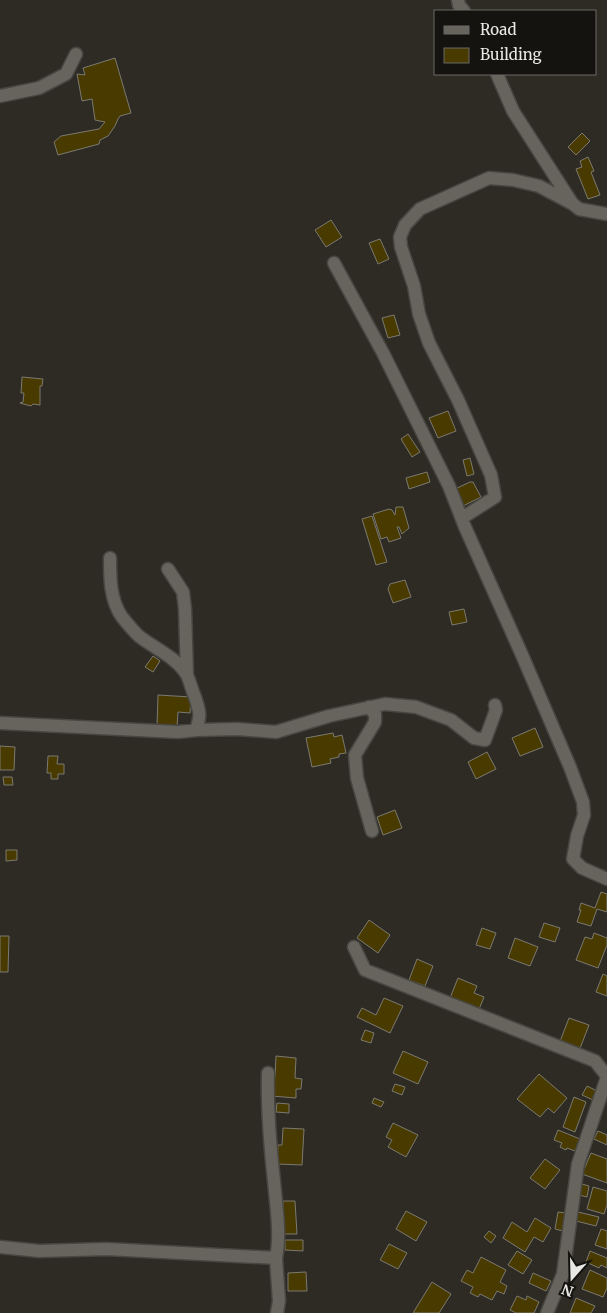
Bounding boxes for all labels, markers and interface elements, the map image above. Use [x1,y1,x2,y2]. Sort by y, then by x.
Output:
legend [434,10,597,75]
text: Road [480,20,516,39]
text: Building [480,45,542,64]
north arrow [547,1253,597,1303]
text: N [559,1280,576,1301]

